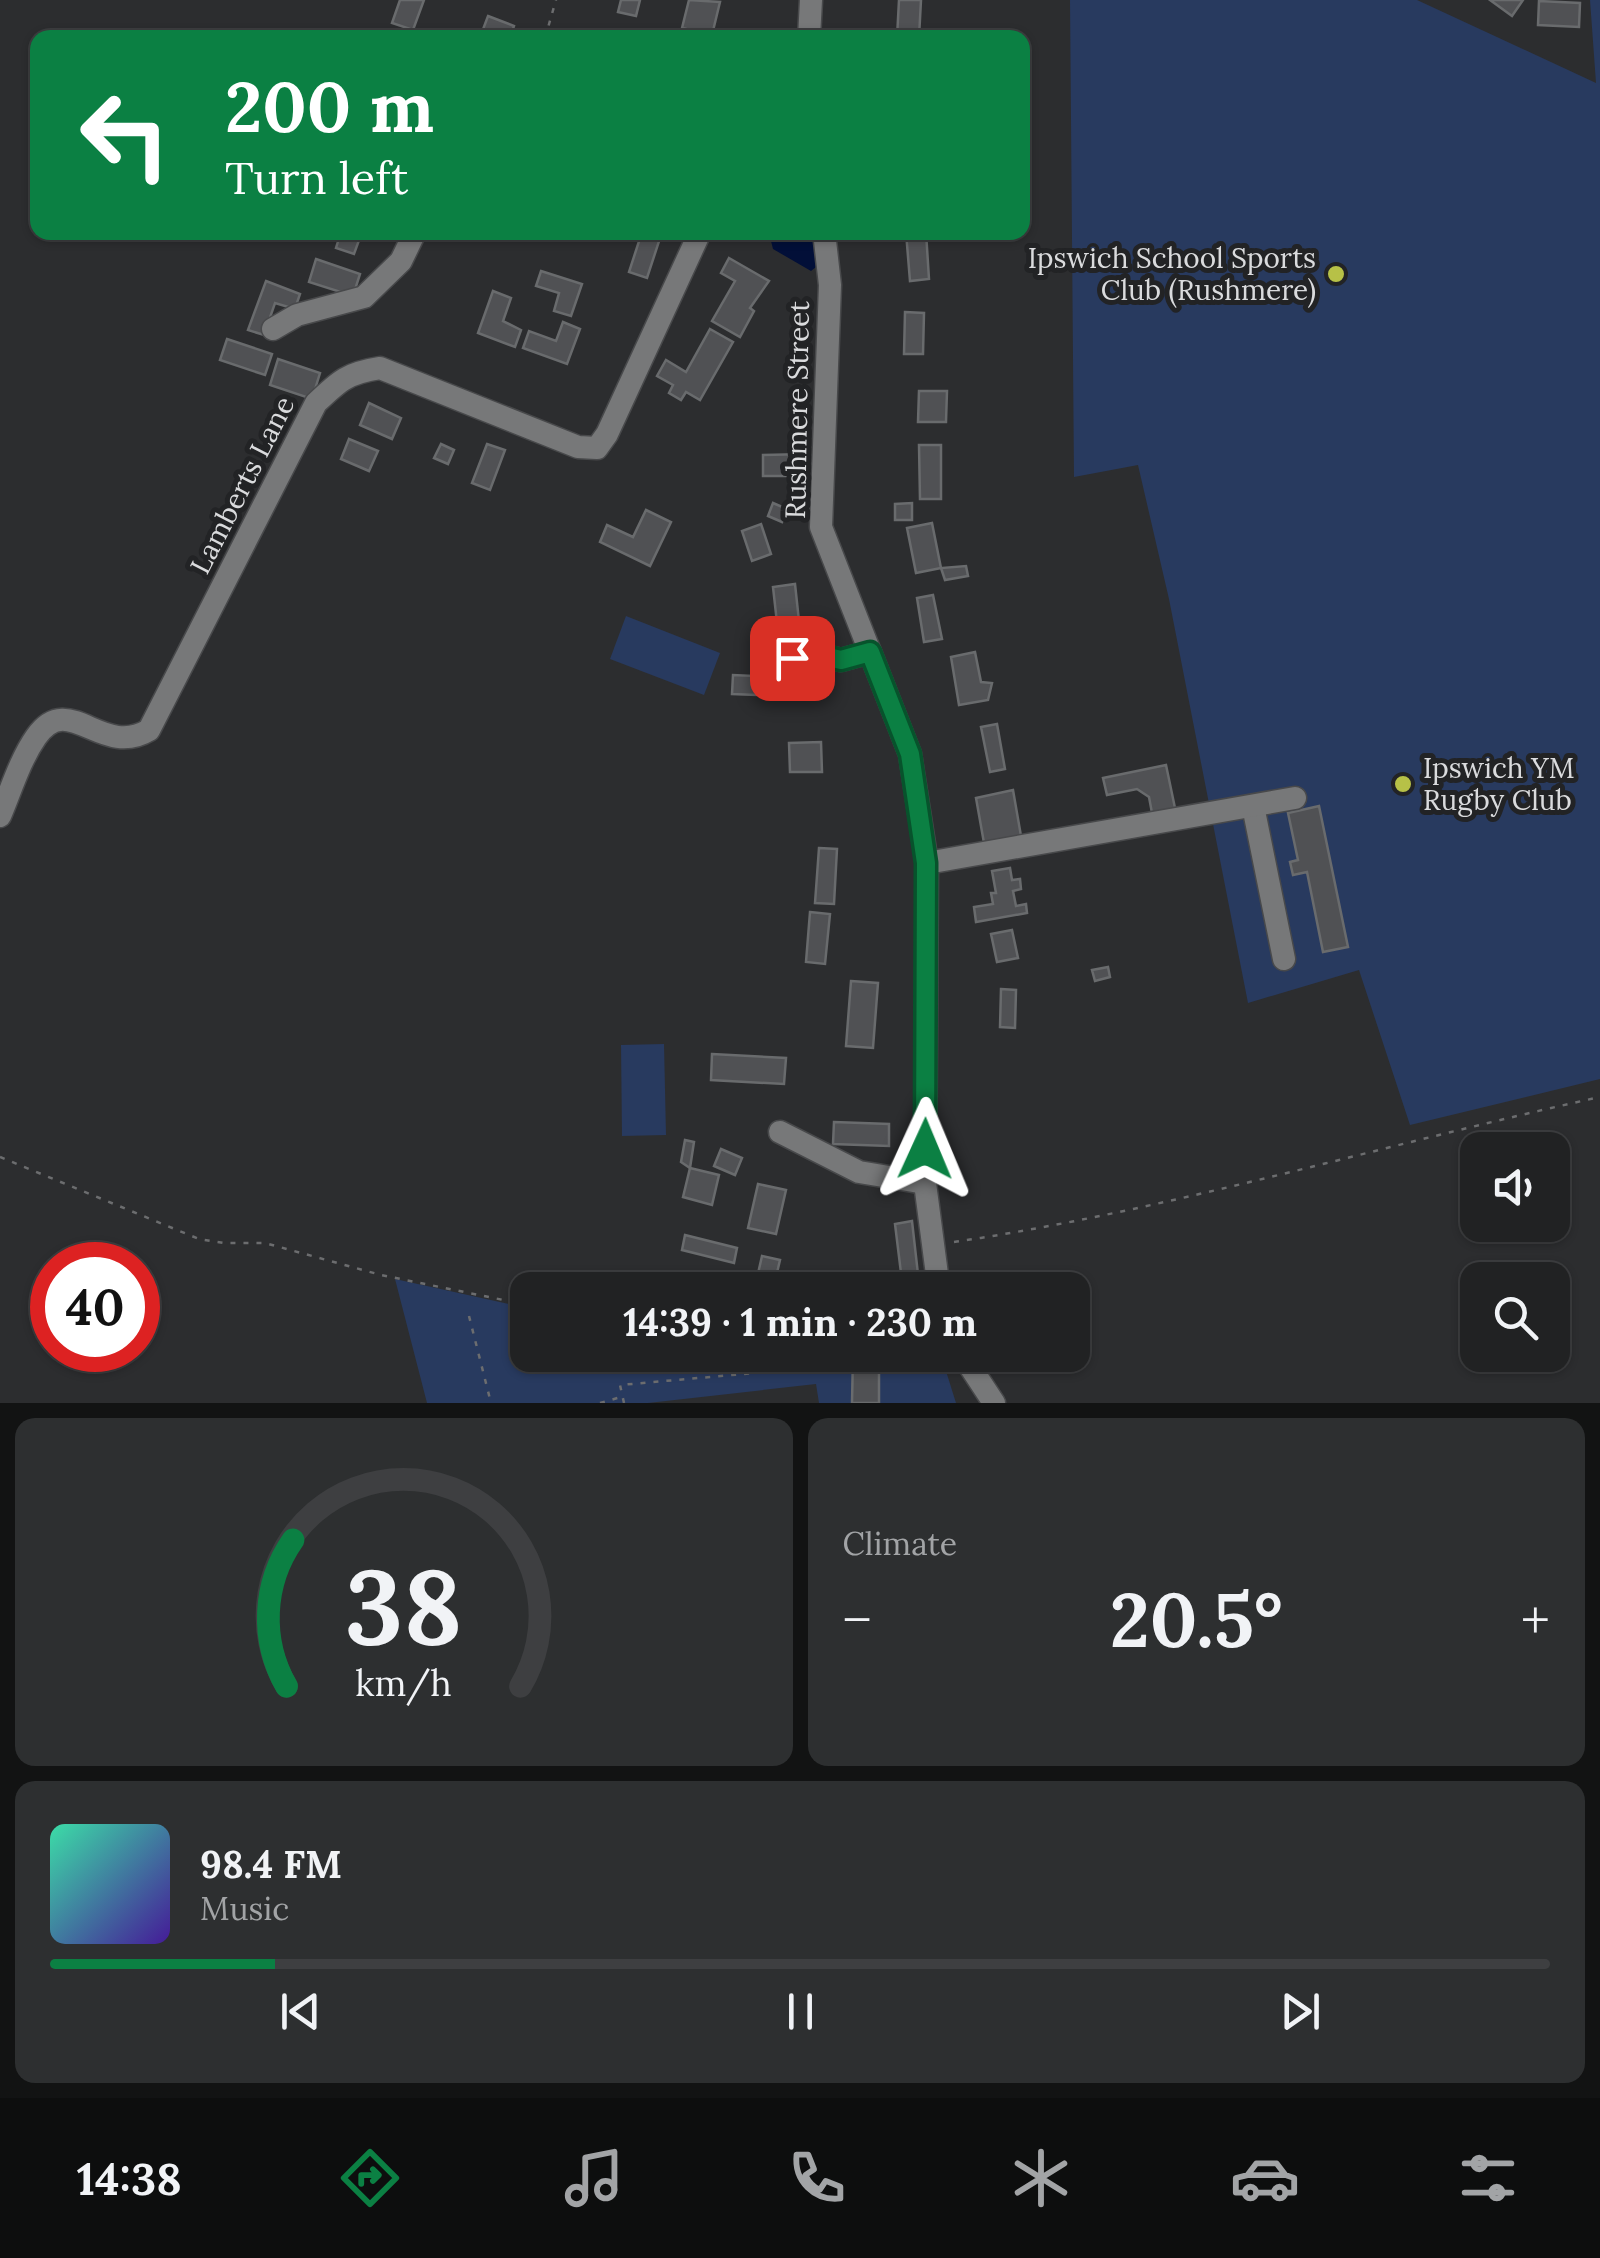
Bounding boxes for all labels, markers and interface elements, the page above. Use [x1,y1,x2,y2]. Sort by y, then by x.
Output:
text: 200 m [225,62,434,151]
icon: left [60,70,190,200]
text: Turn left [225,149,408,206]
place label: Ipswich School Sports Club (Rushmere) [1028,240,1316,308]
marker: Ipswich School Sports Club (Rushmere) [1325,263,1347,285]
street label: Rushmere Street [777,300,817,519]
street label: Lamberts Lane [182,390,302,580]
pin [750,616,835,701]
icon: arrive [765,631,820,686]
place label: Ipswich YM Rugby Club [1423,750,1574,818]
marker: Ipswich YM Rugby Club [1392,773,1414,795]
position arrow [873,1097,977,1201]
map controls [1460,1132,1570,1372]
button: sound [1460,1132,1570,1242]
speed limit sign: 40 [30,1242,160,1372]
button: search [1460,1262,1570,1372]
text: 14:39 · 1 min · 230 m [623,1298,977,1346]
text: Climate [843,1523,957,1564]
text: 38 [345,1539,463,1672]
text: 20.5° [1110,1572,1283,1668]
text: − [843,1585,872,1655]
text: + [1521,1585,1550,1655]
text: km/h [355,1660,452,1706]
text: 98.4 FM [200,1840,342,1888]
text: Music [200,1888,289,1929]
icon: previous [273,1984,328,2039]
icon: pause [773,1984,828,2039]
icon: next [1273,1984,1328,2039]
icon: directions [335,2143,405,2213]
icon: music [559,2143,629,2213]
icon: phone [782,2143,852,2213]
icon: climate [1006,2143,1076,2213]
icon: car [1230,2143,1300,2213]
icon: filters [1453,2143,1523,2213]
text: 14:38 [77,2150,182,2207]

